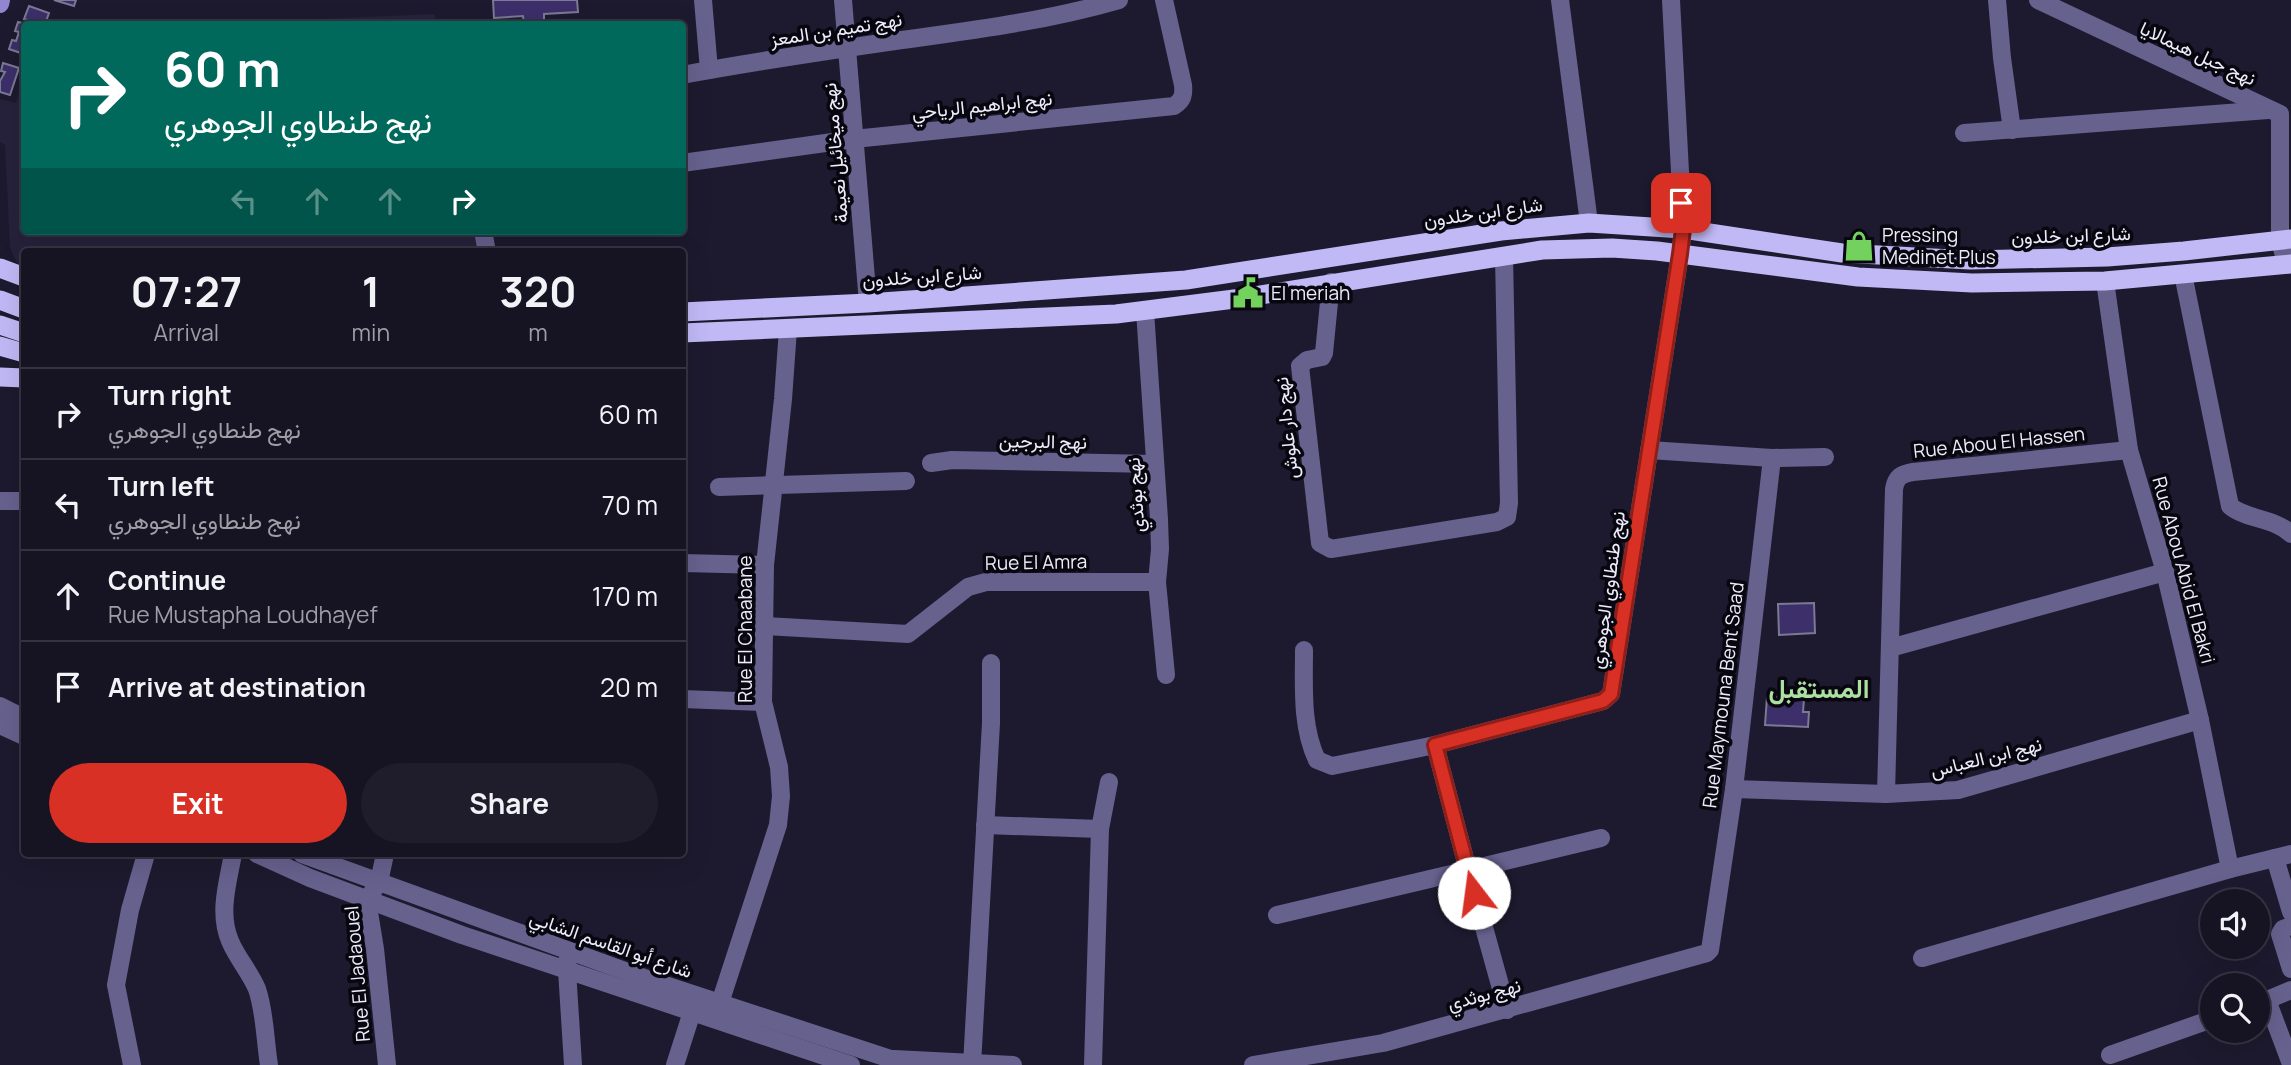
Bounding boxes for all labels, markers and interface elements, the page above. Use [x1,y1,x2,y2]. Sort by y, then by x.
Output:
street label: نهج تميم بن المعز [767,6,904,53]
street label: نهج جبل هيمالايا [2135,15,2260,92]
text: 60 m [164,35,281,102]
icon: right [49,49,140,140]
street label: نهج ميخائيل نعيمة [816,82,855,224]
street label: نهج ابراهيم الرياحي [910,85,1054,128]
text: نهج طنطاوي الجوهري [164,99,432,143]
pin [1651,173,1711,233]
icon: left [225,182,263,220]
icon: ahead [298,182,336,220]
icon: ahead [371,182,409,220]
icon: right [444,182,482,220]
icon: arrive [1662,184,1700,222]
street label: شارع ابن خلدون [1422,191,1544,233]
street label: شارع ابن خلدون [2011,220,2131,250]
place label: Pressing Medinet Plus [1882,222,1996,270]
shop icon: Pressing Medinet Plus [1842,229,1876,263]
street label: شارع ابن خلدون [861,259,983,293]
text: 07:27 [130,262,242,320]
text: 1 [362,262,380,320]
text: 320 [500,262,577,320]
public building icon: El meriah [1231,276,1265,310]
place label: El meriah [1271,280,1350,306]
text: Arrival [153,316,219,348]
text: min [352,316,390,348]
text: m [528,316,548,348]
street label: نهج دار علوش [1268,376,1305,480]
text: Turn right [108,377,232,413]
icon: right [49,395,87,433]
text: 60 m [599,396,658,432]
text: نهج طنطاوي الجوهري [108,413,301,445]
street label: Rue Abou El Hassen [1912,420,2086,464]
street label: نهج البرجين [999,427,1087,456]
street label: نهج بوثدي [1119,456,1154,533]
text: Turn left [108,468,215,504]
street label: Rue Abou Abid El Bakri [2147,474,2221,666]
icon: left [49,486,87,524]
text: 70 m [602,487,658,523]
text: نهج طنطاوي الجوهري [108,504,301,536]
street label: نهج طنطاوي الجوهري [1583,509,1634,671]
street label: Rue El Amra [985,548,1087,576]
street label: Rue El Chaabane [732,555,758,703]
text: Continue [108,562,226,598]
icon: ahead [49,577,87,615]
text: 170 m [592,578,658,614]
street label: Rue Maymouna Bent Saad [1696,580,1750,810]
text: Rue Mustapha Loudhayef [108,598,378,630]
icon: arrive [49,668,87,706]
text: Arrive at destination [108,669,366,705]
text: 20 m [600,669,658,705]
district label: المستقبل [1769,670,1870,706]
street label: نهج ابن العباس [1928,731,2045,784]
button: Exit [49,763,347,843]
button: Share [361,763,658,843]
position arrow [1437,856,1511,930]
map controls [2200,889,2270,1043]
button: sound [2200,889,2270,959]
street label: شارع أبو القاسم الشابي [525,904,696,987]
street label: Rue El Jadaouel [338,905,376,1043]
street label: نهج بوثدي [1444,972,1524,1019]
button: search [2200,973,2270,1043]

